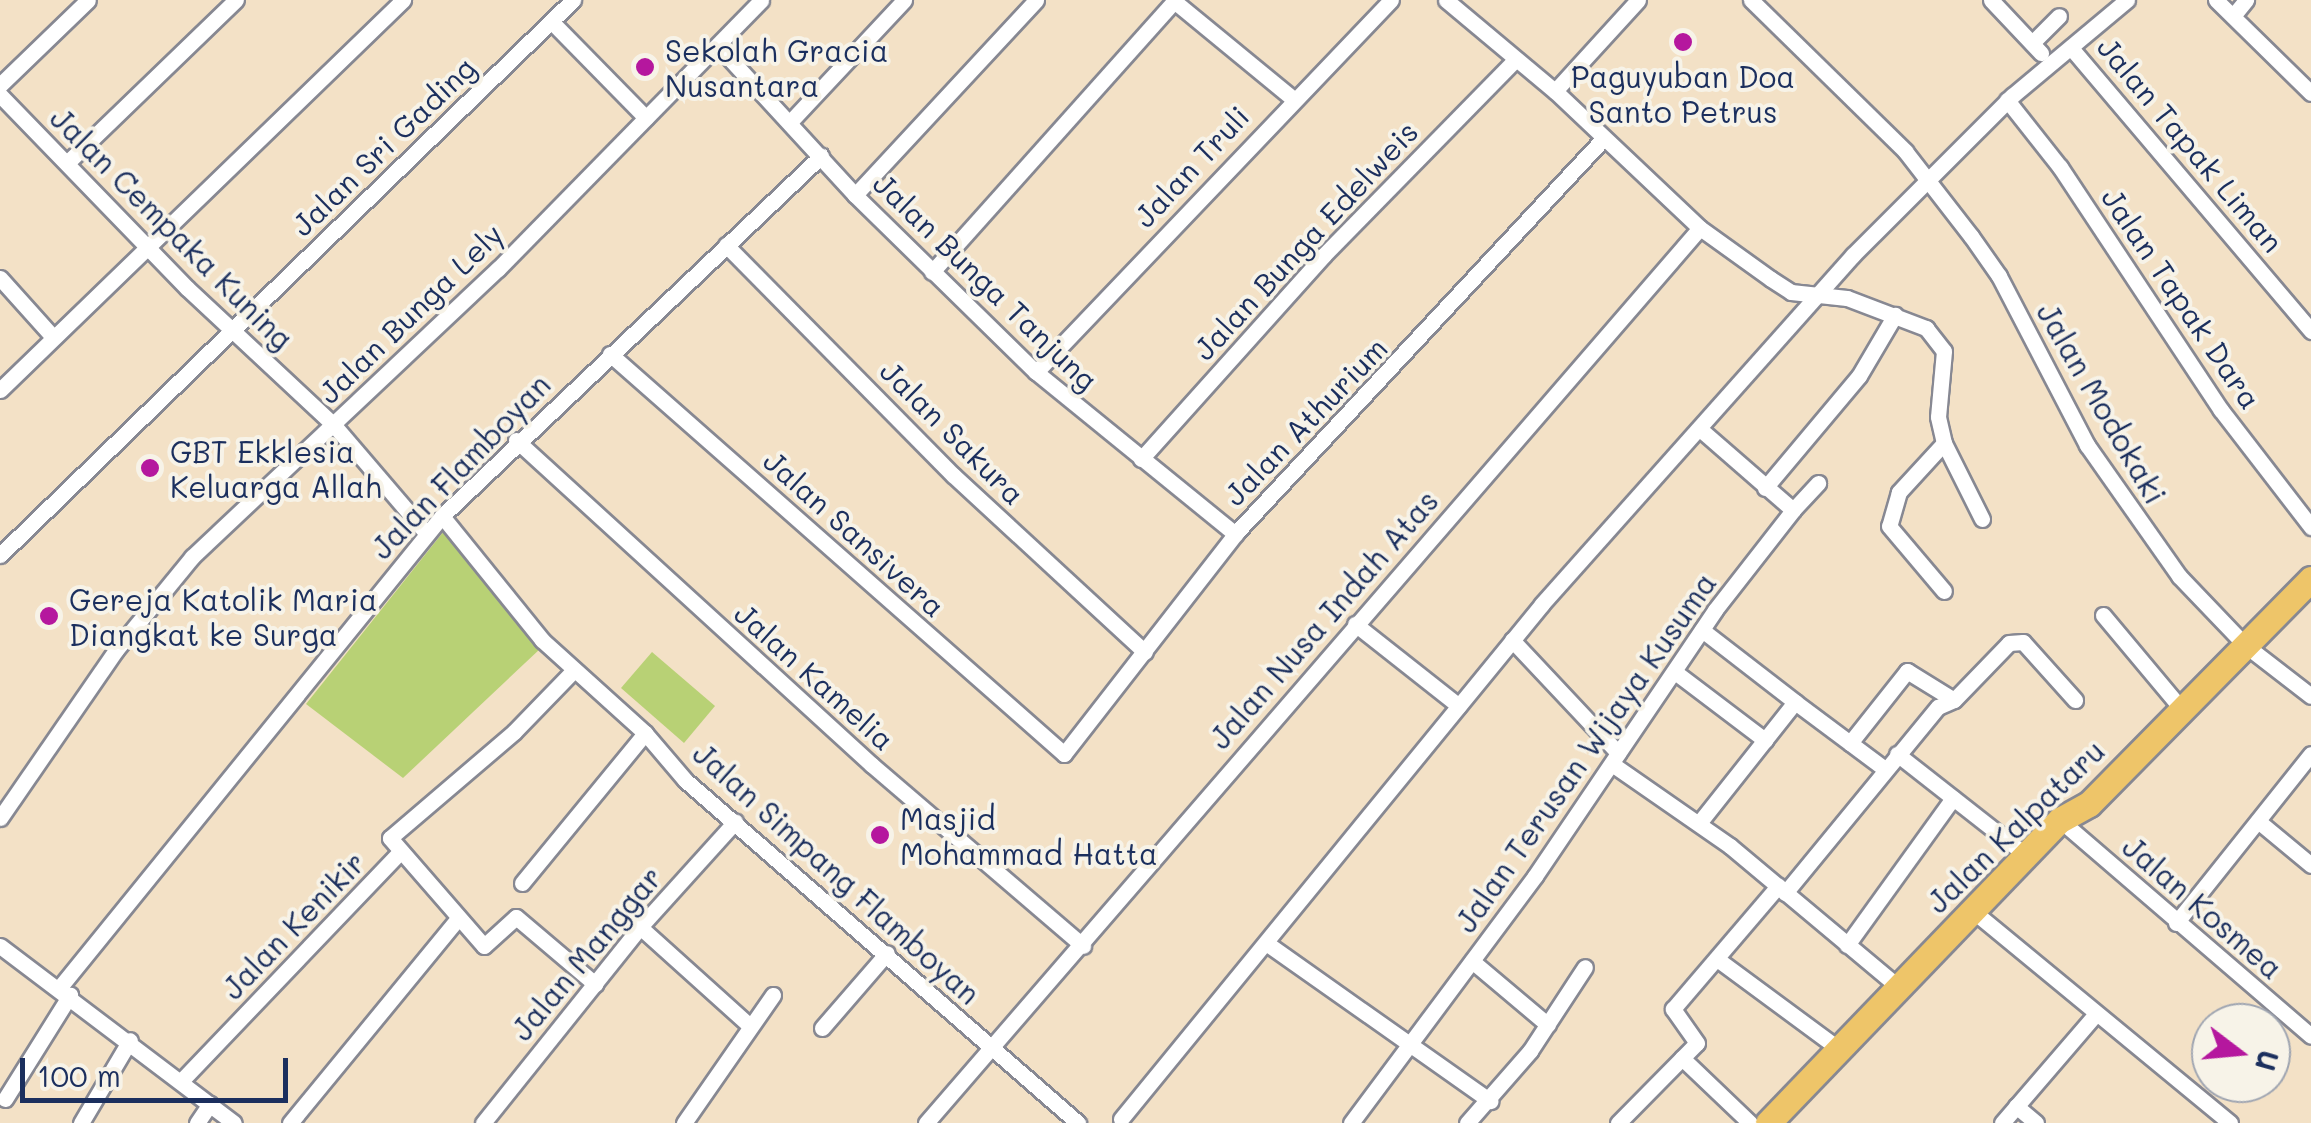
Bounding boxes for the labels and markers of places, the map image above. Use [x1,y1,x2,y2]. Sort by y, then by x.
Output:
marker: Paguyuban Doa Santo Petrus [1672,31,1694,53]
place label: Sekolah Gracia Nusantara [665,32,888,102]
marker: Sekolah Gracia Nusantara [634,56,656,78]
place label: Paguyuban Doa Santo Petrus [1571,58,1795,128]
place label: GBT Ekklesia Keluarga Allah [170,433,382,504]
marker: GBT Ekklesia Keluarga Allah [139,457,161,479]
place label: Gereja Katolik Maria Diangkat ke Surga [69,581,377,652]
marker: Gereja Katolik Maria Diangkat ke Surga [38,605,60,627]
place label: Masjid Mohammad Hatta [900,800,1158,870]
marker: Masjid Mohammad Hatta [869,824,891,846]

